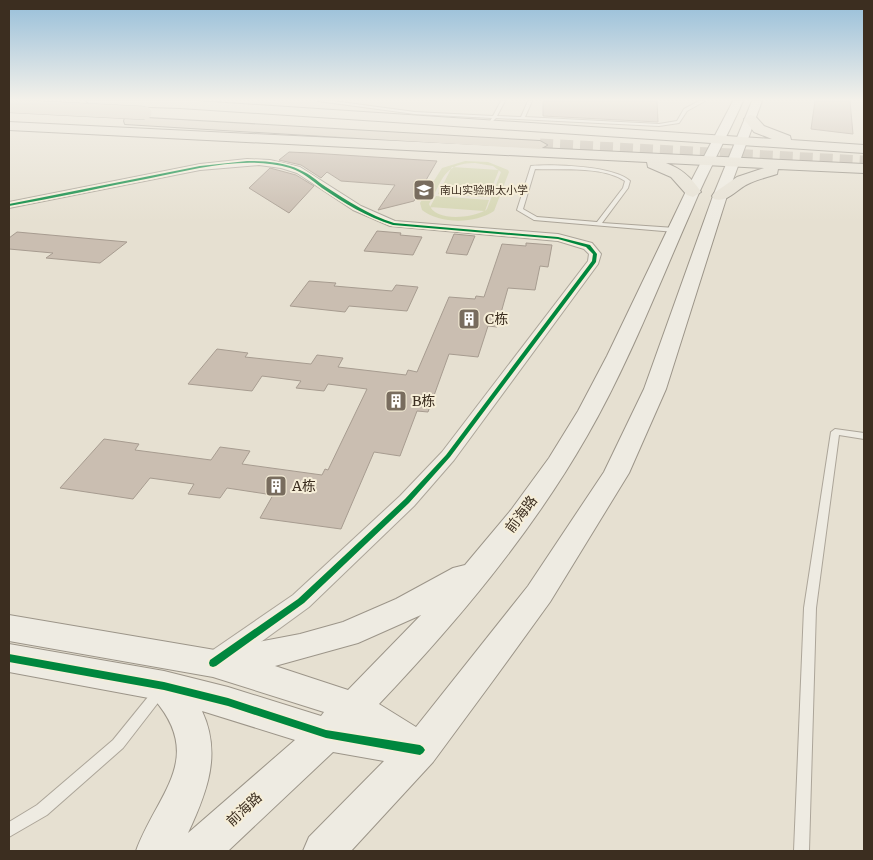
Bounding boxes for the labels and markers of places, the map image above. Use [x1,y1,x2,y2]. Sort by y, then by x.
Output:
school or university icon: 南山实验鼎太小学 [412,178,436,202]
place label: 南山实验鼎太小学 [440,183,528,197]
building icon: C栋 [457,307,481,331]
place label: C栋 [485,310,508,328]
building icon: B栋 [384,389,408,413]
place label: B栋 [412,392,435,410]
building icon: A栋 [264,474,288,498]
place label: A栋 [291,477,316,495]

